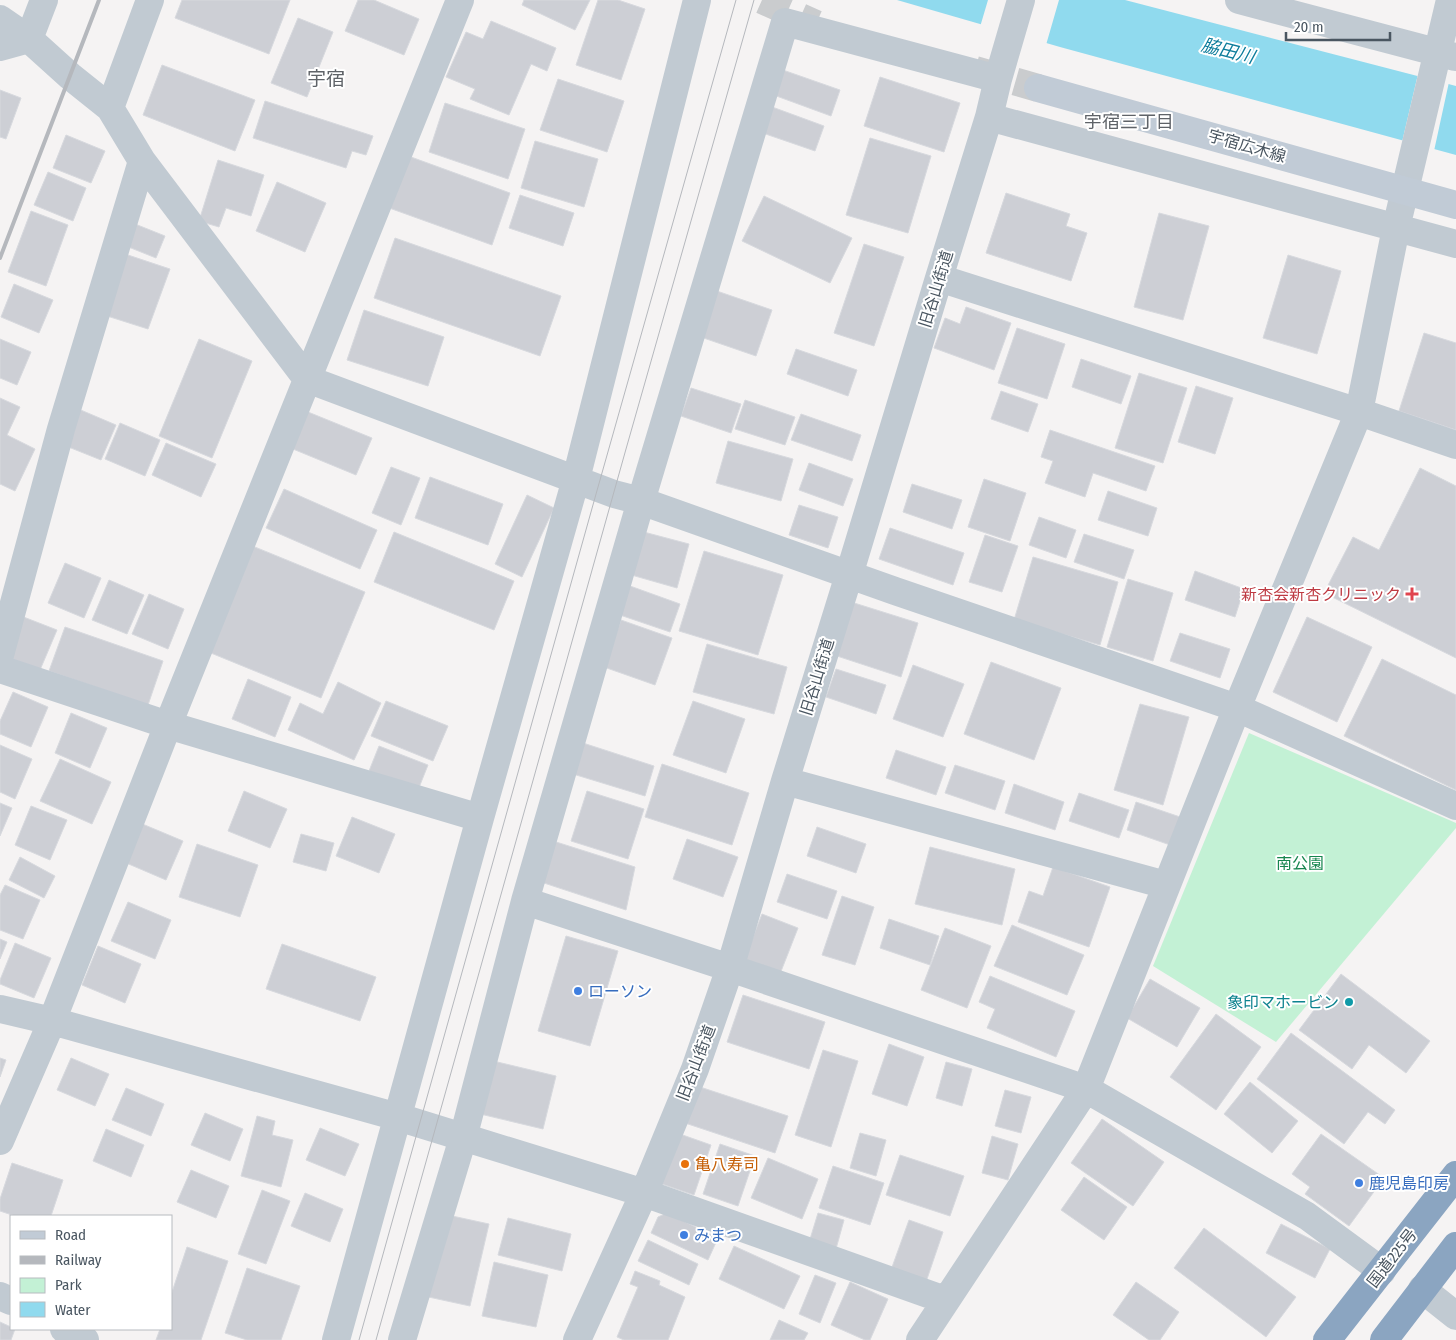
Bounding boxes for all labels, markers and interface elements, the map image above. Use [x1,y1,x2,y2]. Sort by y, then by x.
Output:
scale bar [1286,10,1390,42]
text: 20 m [1294,18,1324,36]
water label: 脇田川 [1199,34,1259,69]
district label: 宇宿 [307,67,345,90]
district label: 宇宿三丁目 [1084,111,1174,133]
street label: 宇宿広木線 [1206,126,1288,166]
street label: 旧谷山街道 [915,248,957,330]
place label: 新杏会新杏クリニック [1241,585,1401,604]
marker: 新杏会新杏クリニック [1405,587,1419,601]
street label: 旧谷山街道 [796,636,838,718]
park label: 南公園 [1276,854,1324,873]
place label: ローソン [588,982,652,1001]
marker: ローソン [572,985,584,997]
place label: 象印マホービン [1227,993,1339,1012]
marker: 象印マホービン [1343,996,1355,1008]
street label: 旧谷山街道 [673,1022,719,1104]
place label: 亀八寿司 [695,1155,759,1174]
marker: 亀八寿司 [679,1158,691,1170]
place label: 鹿児島印房 [1369,1174,1449,1193]
marker: 鹿児島印房 [1353,1177,1365,1189]
legend [10,1215,172,1330]
street label: 国道225号 [1363,1225,1421,1291]
text: Road [55,1226,86,1244]
place label: みまつ [694,1226,742,1245]
marker: みまつ [678,1229,690,1241]
text: Railway [55,1251,102,1269]
text: Park [55,1276,82,1294]
text: Water [55,1301,91,1319]

